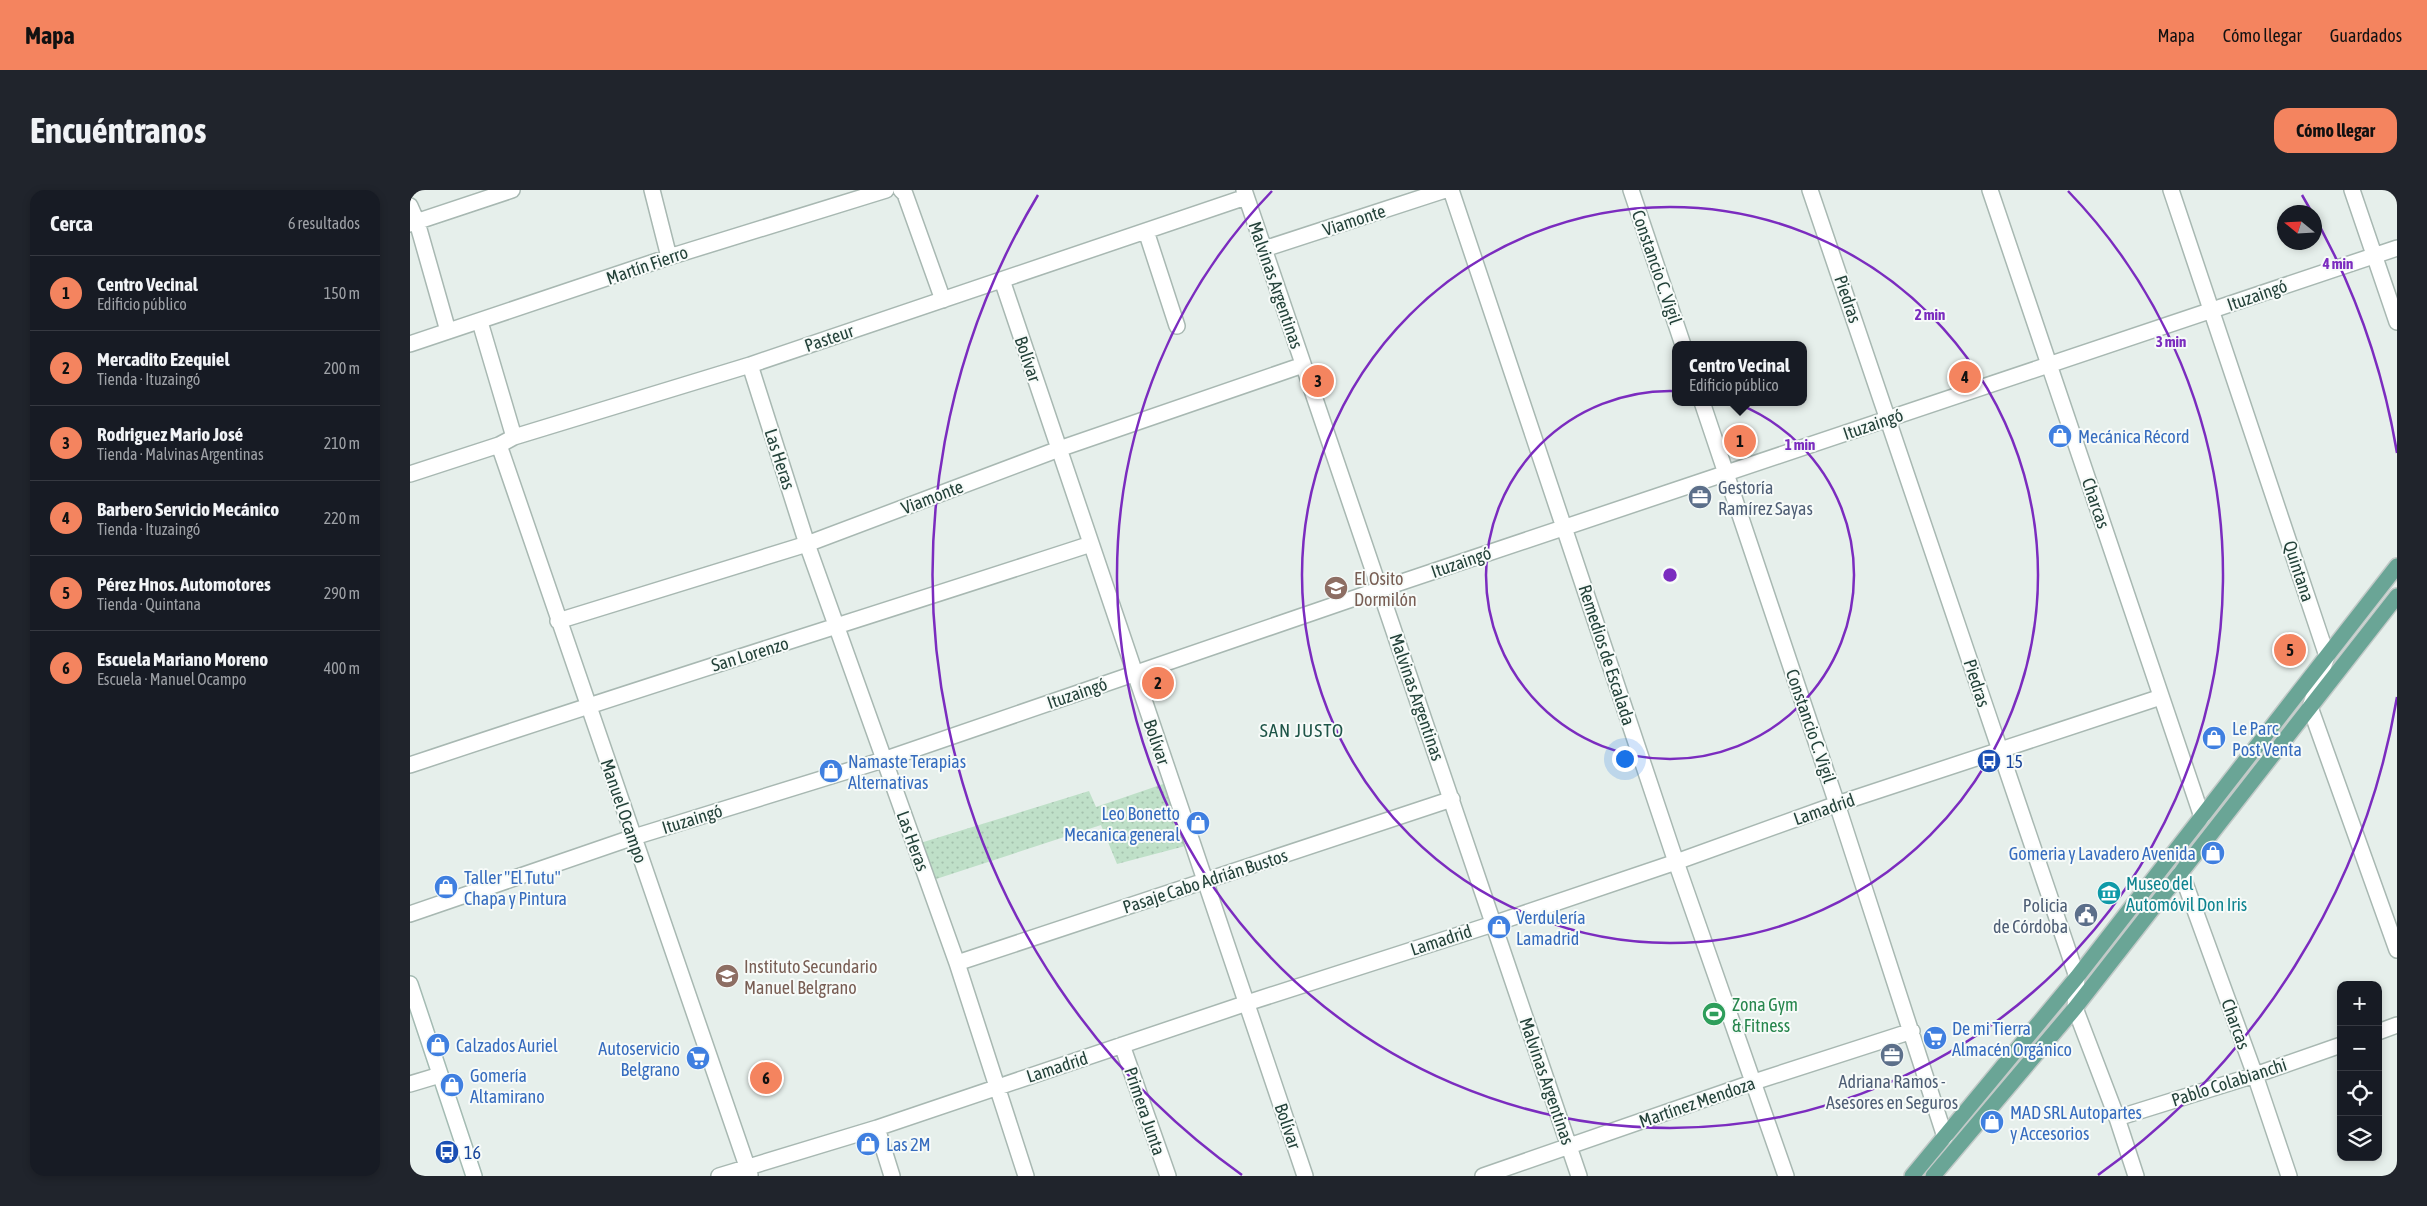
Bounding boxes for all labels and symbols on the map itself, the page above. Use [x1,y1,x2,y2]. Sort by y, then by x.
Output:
street label: Viamonte [1320,200,1388,240]
north arrow [2277,205,2322,250]
street label: Constancio C. Vigil [1628,207,1686,327]
street label: Malvinas Argentinas [1244,219,1308,351]
street label: Martín Fierro [604,241,690,289]
text: 4 min [2322,255,2353,272]
street label: Piedras [1830,272,1866,326]
street label: Ituzaingó [2224,275,2290,315]
text: 2 min [1915,306,1945,323]
street label: Pasteur [802,320,857,356]
street label: Bolívar [1010,333,1046,385]
text: 3 min [2156,333,2186,350]
pin: 4 [1949,358,1981,396]
pin: 3 [1302,362,1334,400]
street label: Ituzaingó [1840,404,1906,444]
pin: 1 [1724,422,1756,460]
shop icon: Mecánica Récord [2047,423,2073,449]
street label: Las Heras [760,426,800,492]
place label: Mecánica Récord [2078,426,2190,447]
text: 1 min [1785,436,1815,453]
street label: Charcas [2078,475,2114,531]
street label: Viamonte [898,476,966,518]
place label: Gestoría Ramírez Sayas [1718,477,1813,519]
office icon: Gestoría Ramírez Sayas [1687,484,1713,510]
street label: Quintana [2279,538,2319,604]
street label: Ituzaingó [1428,542,1494,582]
centre of rings [1661,566,1679,584]
place label: El Osito Dormilón [1354,568,1417,610]
school or university icon: El Osito Dormilón [1323,575,1349,601]
street label: Remedios de Escalada [1574,582,1640,728]
street label: Malvinas Argentinas [1385,631,1449,763]
pin: 5 [2274,631,2306,669]
street label: San Lorenzo [709,632,791,676]
street label: Piedras [1959,657,1995,709]
pin: 2 [1142,664,1174,702]
street label: Constancio C. Vigil [1782,666,1840,786]
street label: Ituzaingó [1044,673,1110,713]
street label: Bolívar [1139,716,1175,768]
place label: Le Parc Post Venta [2232,718,2302,760]
district label: SAN JUSTO [1260,719,1344,741]
shop icon: Le Parc Post Venta [2201,725,2227,751]
your location [1612,746,1638,772]
bus stop icon: 15 [1976,748,2002,774]
place label: Namaste Terapias Alternativas [848,751,966,793]
place label: 15 [2006,751,2023,772]
street label: Manuel Ocampo [596,756,652,866]
shop icon: Namaste Terapias Alternativas [818,758,844,784]
street label: Lamadrid [1791,789,1857,829]
street label: Ituzaingó [659,800,725,838]
place label: Leo Bonetto Mecanica general [1064,803,1180,845]
street label: Las Heras [892,808,934,874]
shop icon: Leo Bonetto Mecanica general [1185,810,1211,836]
shop icon: Gomeria y Lavadero Avenida [2200,840,2226,866]
place label: Gomeria y Lavadero Avenida [2009,843,2196,864]
street label: Pasaje Cabo Adrián Bustos [1120,844,1290,918]
place label: Taller "El Tutu" Chapa y Pintura [464,867,567,909]
place label: Museo del Automóvil Don Iris [2126,873,2247,915]
shop icon: Taller "El Tutu" Chapa y Pintura [433,874,459,900]
museum icon: Museo del Automóvil Don Iris [2096,880,2122,906]
place label: Policia de Córdoba [1993,895,2068,937]
public building icon: Policia de Córdoba [2073,902,2099,928]
place label: Verdulería Lamadrid [1516,907,1586,949]
shop icon: Verdulería Lamadrid [1486,914,1512,940]
street label: Lamadrid [1408,920,1474,960]
place label: Instituto Secundario Manuel Belgrano [744,956,877,998]
school or university icon: Instituto Secundario Manuel Belgrano [714,963,740,989]
place label: Zona Gym & Fitness [1732,994,1798,1036]
street label: Charcas [2217,996,2255,1052]
sports icon: Zona Gym & Fitness [1701,1001,1727,1027]
street label: Malvinas Argentinas [1515,1015,1579,1147]
place label: De mi Tierra Almacén Orgánico [1952,1018,2072,1060]
supermarket icon: De mi Tierra Almacén Orgánico [1922,1025,1948,1051]
shop icon: Calzados Auriel [425,1032,451,1058]
place label: Calzados Auriel [456,1035,558,1056]
place label: Autoservicio Belgrano [598,1038,680,1080]
office icon: Adriana Ramos - Asesores en Seguros [1879,1042,1905,1068]
supermarket icon: Autoservicio Belgrano [685,1045,711,1071]
street label: Lamadrid [1024,1047,1090,1087]
street label: Pablo Colabianchi [2169,1053,2289,1111]
pin: 6 [750,1059,782,1097]
street label: Primera Junta [1120,1064,1170,1158]
place label: Gomería Altamirano [470,1065,545,1107]
place label: Adriana Ramos - Asesores en Seguros [1826,1071,1958,1113]
shop icon: Gomería Altamirano [439,1072,465,1098]
street label: Martínez Mendoza [1636,1072,1758,1132]
street label: Bolívar [1270,1100,1306,1152]
place label: MAD SRL Autopartes y Accesorios [2010,1102,2142,1144]
shop icon: MAD SRL Autopartes y Accesorios [1979,1109,2005,1135]
shop icon: Las 2M [855,1131,881,1157]
place label: Las 2M [886,1134,931,1155]
bus stop icon: 16 [434,1139,460,1165]
place label: 16 [464,1142,481,1163]

